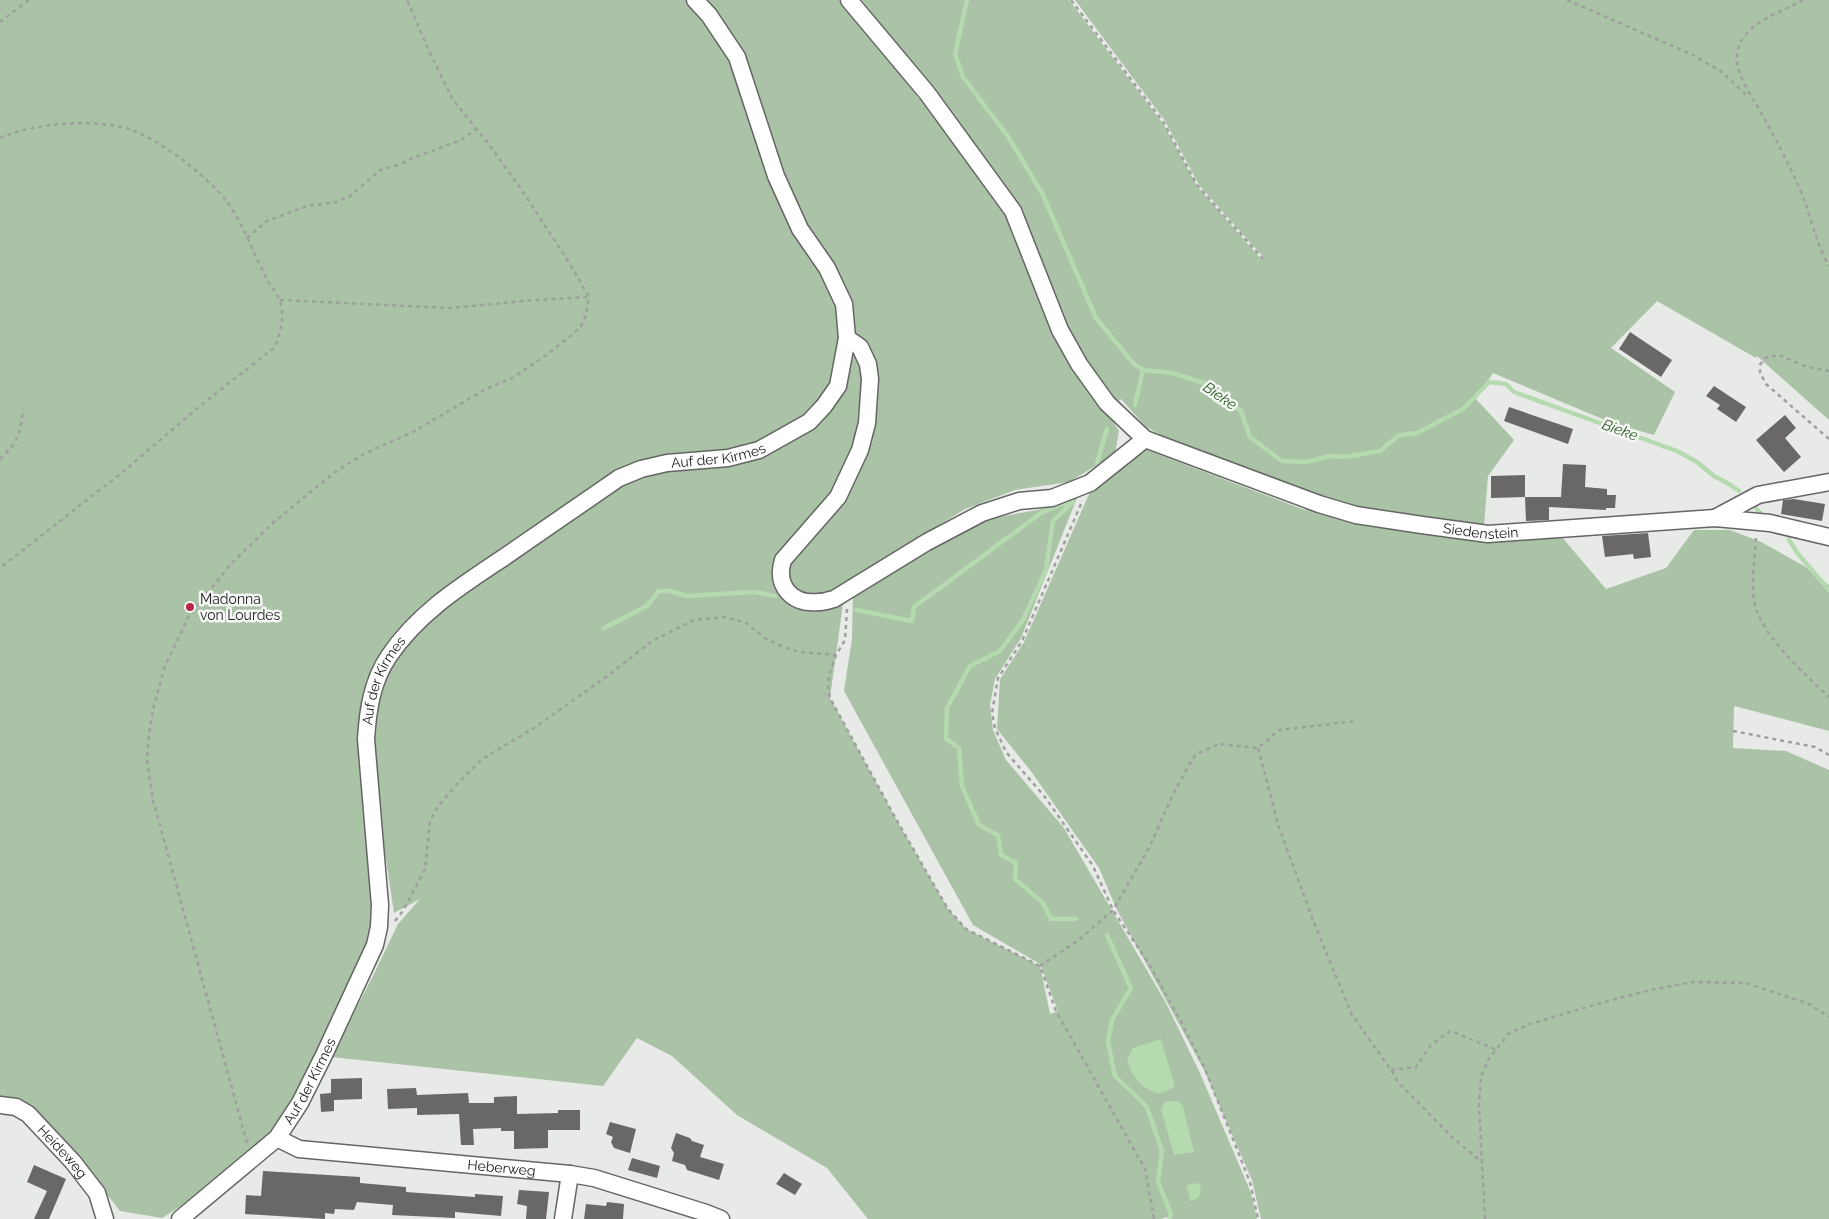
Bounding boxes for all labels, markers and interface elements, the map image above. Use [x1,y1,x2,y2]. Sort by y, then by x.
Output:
water label: Bieke [1200,378,1240,414]
water label: Bieke [1600,415,1640,445]
street label: Auf der Kirmes [670,440,769,471]
street label: Siedenstein [1442,520,1519,542]
place label: Madonna von Lourdes [200,591,281,623]
marker: Madonna von Lourdes [184,601,196,613]
street label: Auf der Kirmes [359,633,409,726]
street label: Auf der Kirmes [280,1035,339,1127]
street label: Heideweg [34,1122,91,1181]
street label: Heberweg [467,1157,536,1179]

